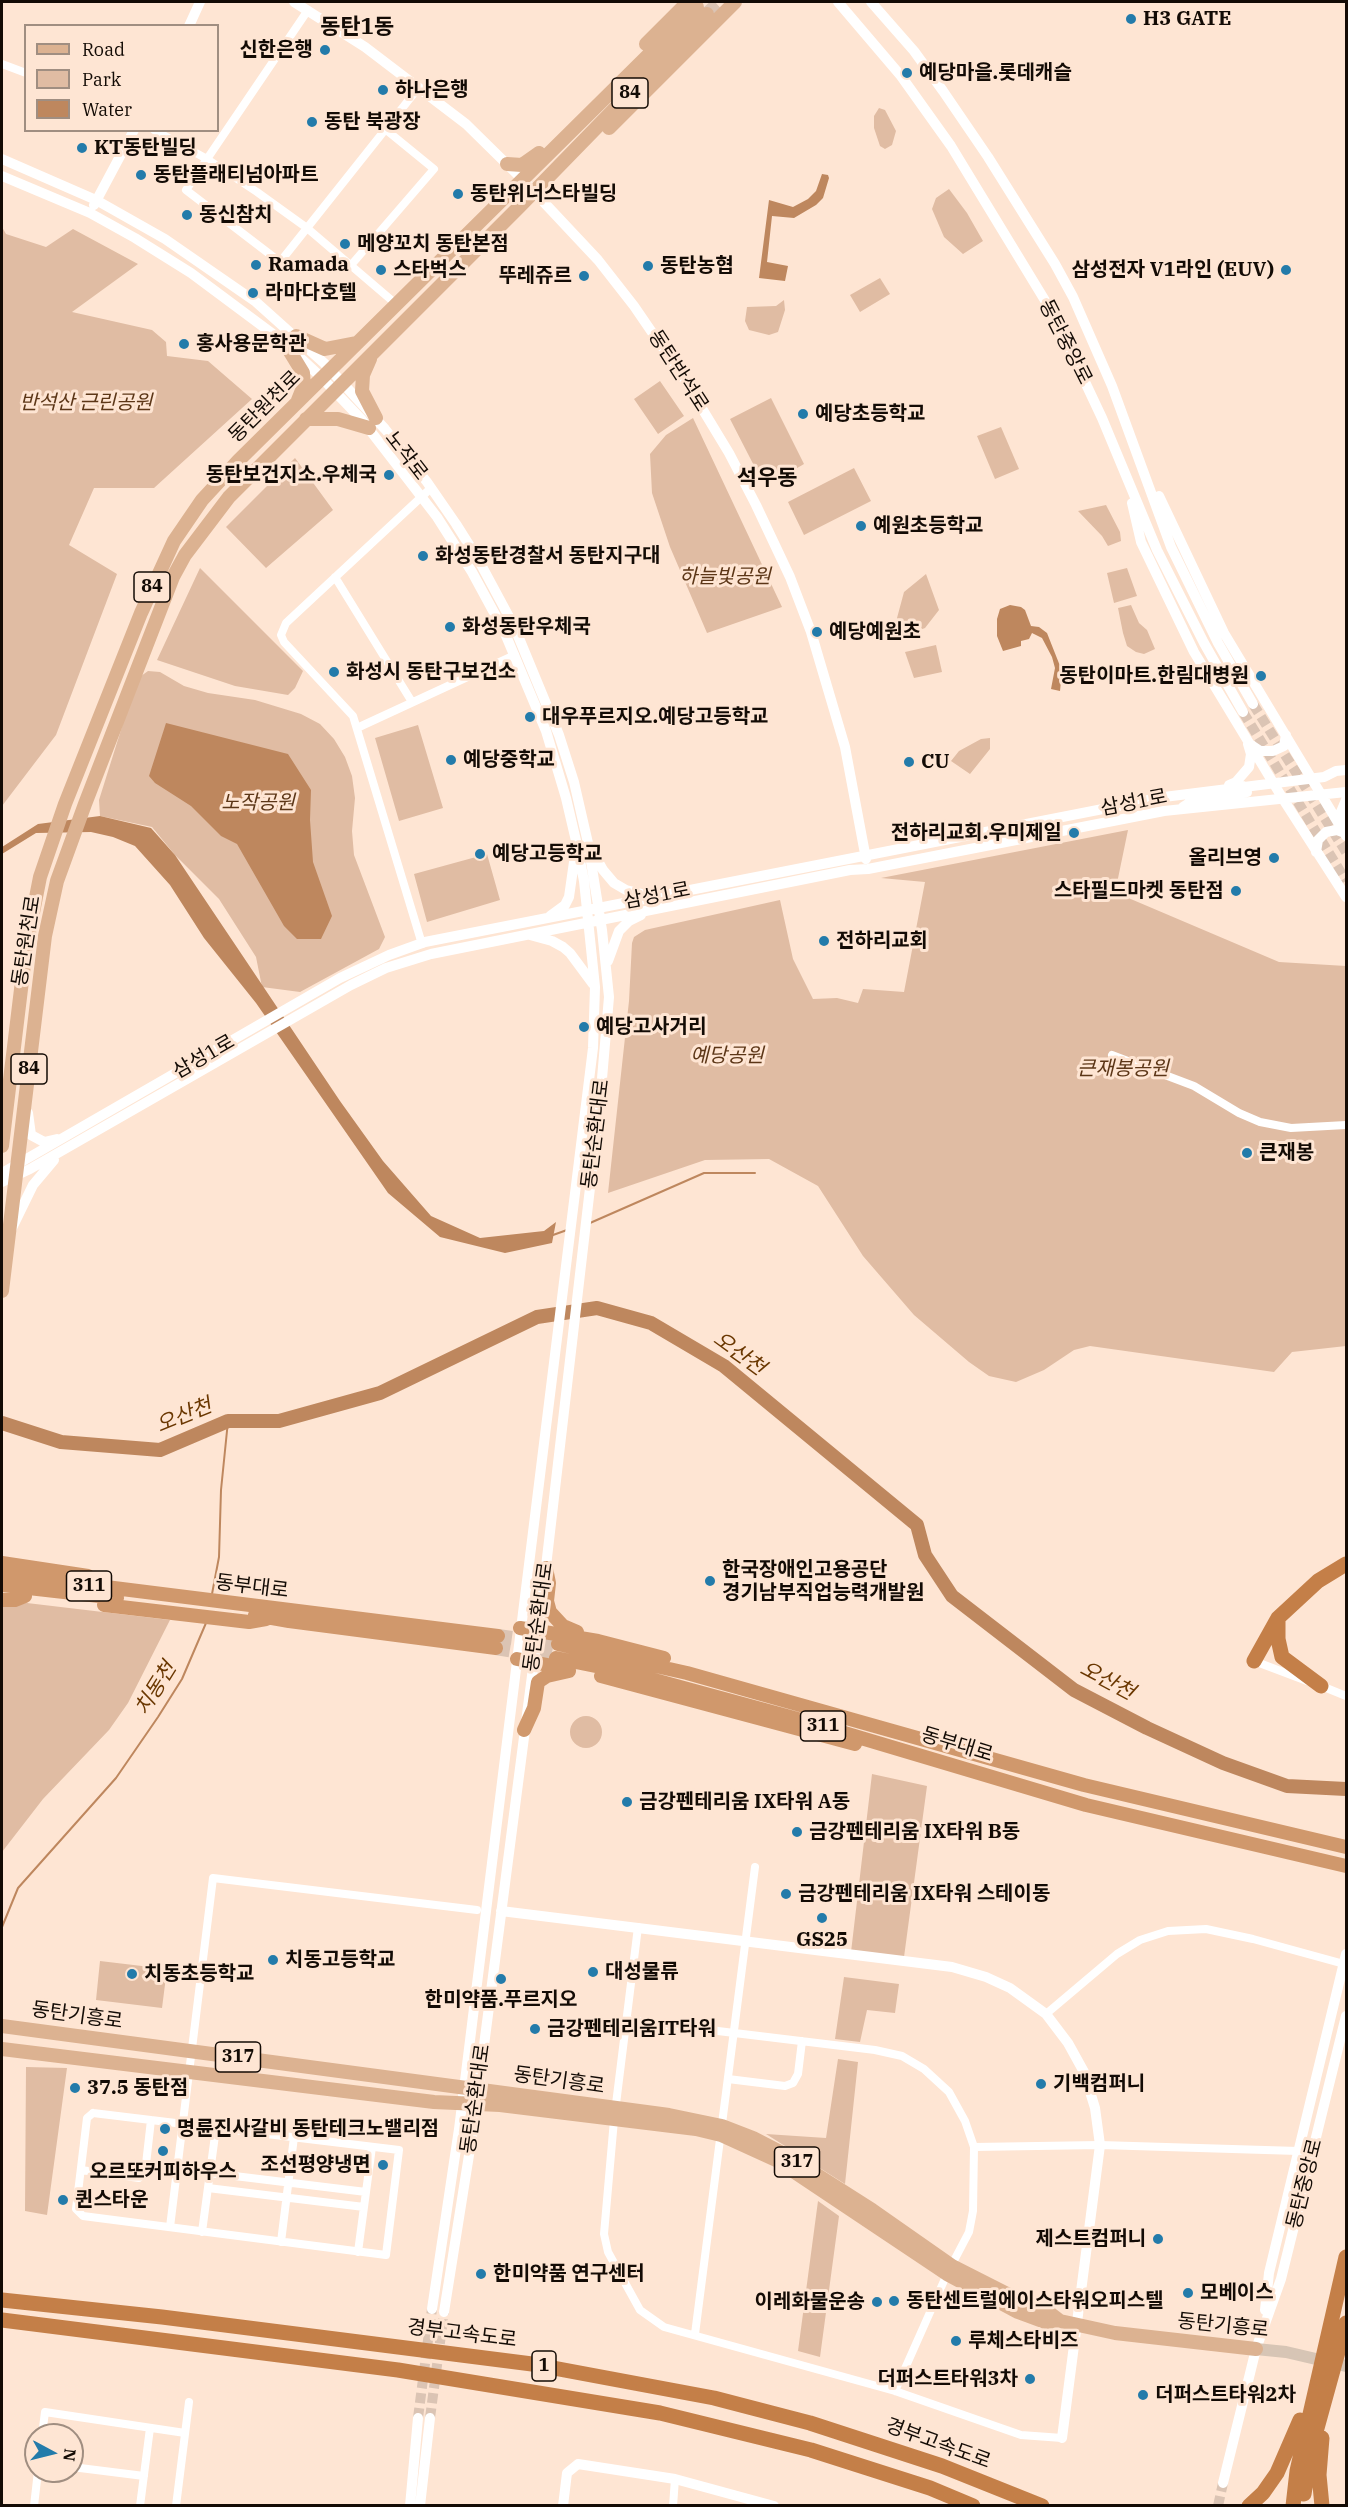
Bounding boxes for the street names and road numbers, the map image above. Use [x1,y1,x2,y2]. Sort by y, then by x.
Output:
road number: 84 [612,78,648,108]
street label: 동탄중앙로 [1033,296,1097,388]
street label: 동탄반석로 [643,326,713,416]
street label: 동탄원천로 [224,366,306,448]
street label: 노작로 [380,427,432,485]
road number: 84 [134,572,170,602]
street label: 삼성1로 [1099,785,1169,821]
street label: 삼성1로 [622,878,692,914]
street label: 동탄원천로 [8,894,46,988]
street label: 삼성1로 [169,1030,239,1084]
road number: 84 [11,1054,47,1084]
street label: 동탄순환대로 [577,1078,615,1190]
street label: 동탄순환대로 [519,1561,559,1673]
road number: 311 [66,1571,112,1601]
street label: 동부대로 [214,1571,290,1603]
road number: 311 [800,1711,846,1741]
street label: 동부대로 [918,1723,996,1767]
street label: 동탄기흥로 [30,1998,124,2034]
road number: 317 [216,2042,260,2072]
street label: 동탄순환대로 [456,2043,496,2155]
street label: 동탄기흥로 [512,2063,606,2099]
street label: 동탄중앙로 [1282,2136,1328,2232]
road number: 317 [774,2147,820,2177]
street label: 동탄기흥로 [1176,2309,1270,2343]
street label: 경부고속도로 [406,2315,518,2353]
road number: 1 [532,2351,556,2381]
street label: 경부고속도로 [882,2414,994,2474]

